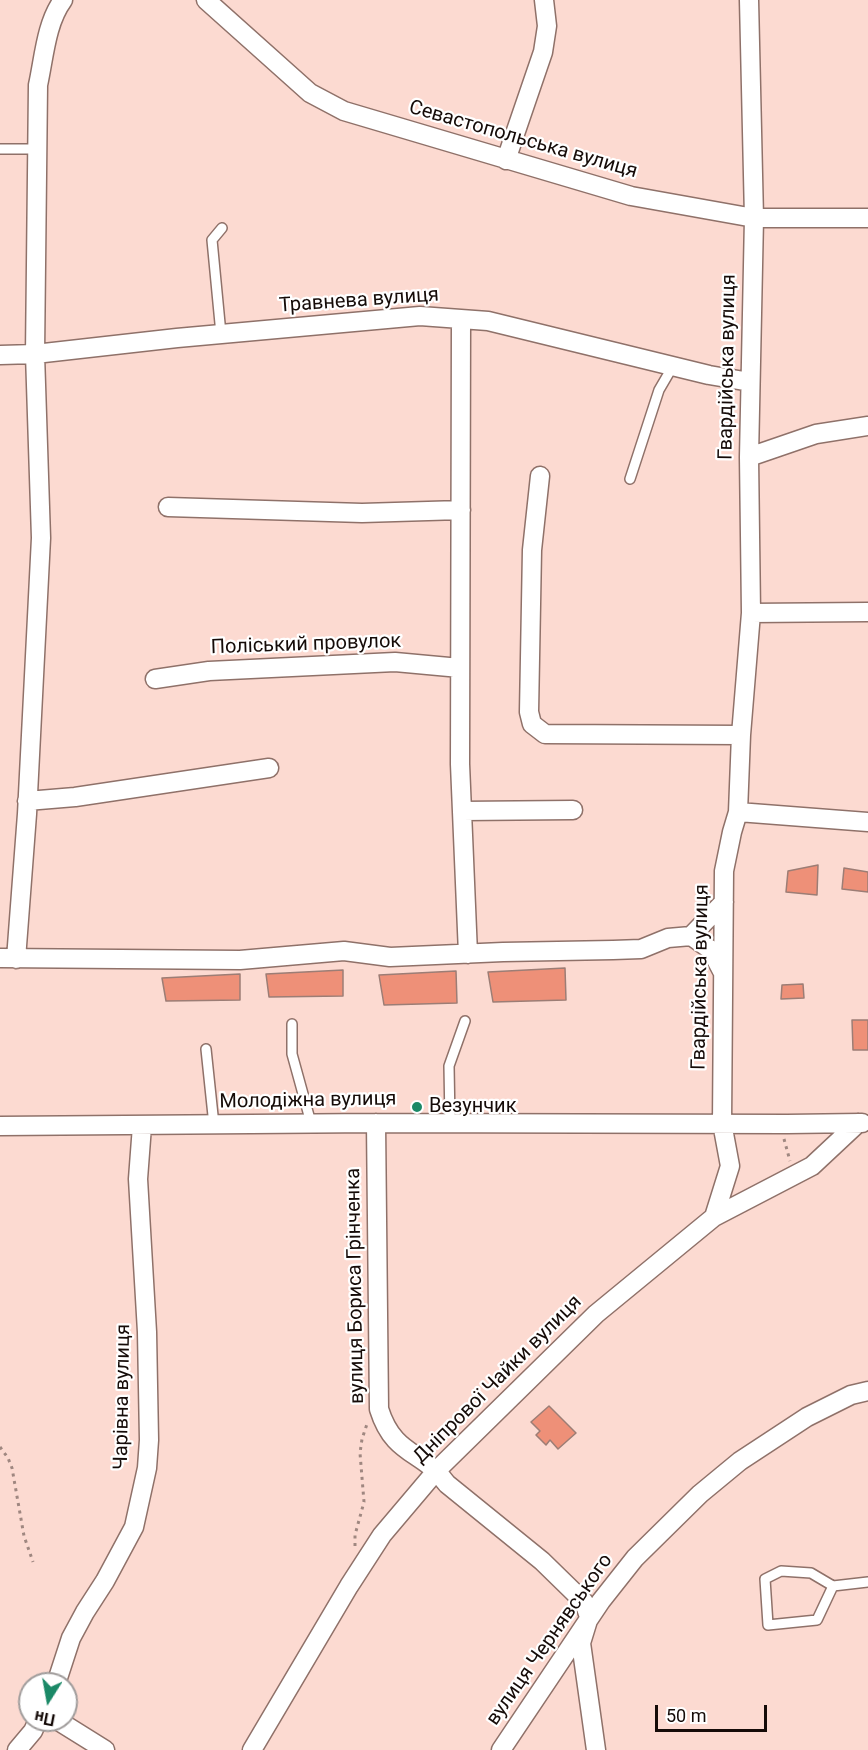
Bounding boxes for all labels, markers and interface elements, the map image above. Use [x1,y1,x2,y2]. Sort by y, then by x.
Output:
street label: Севастопольська вулиця [406,96,640,184]
street label: Гвардійська вулиця [714,274,742,460]
street label: Травнева вулиця [278,283,440,319]
street label: Поліський провулок [210,630,402,660]
street label: Гвардійська вулиця [687,884,715,1070]
street label: Молодіжна вулиця [219,1087,397,1115]
place label: Везунчик [429,1095,516,1119]
marker: Везунчик [410,1100,424,1114]
street label: вулиця Бориса Грінченка [342,1168,370,1404]
street label: Дніпрової Чайки вулиця [409,1291,587,1469]
street label: Чарівна вулиця [110,1324,136,1470]
street label: вулиця Чернявського [482,1550,618,1730]
north arrow [18,1672,78,1732]
scale bar [658,1693,770,1731]
text: 50 m [666,1705,706,1726]
text: Пн [33,1707,57,1729]

